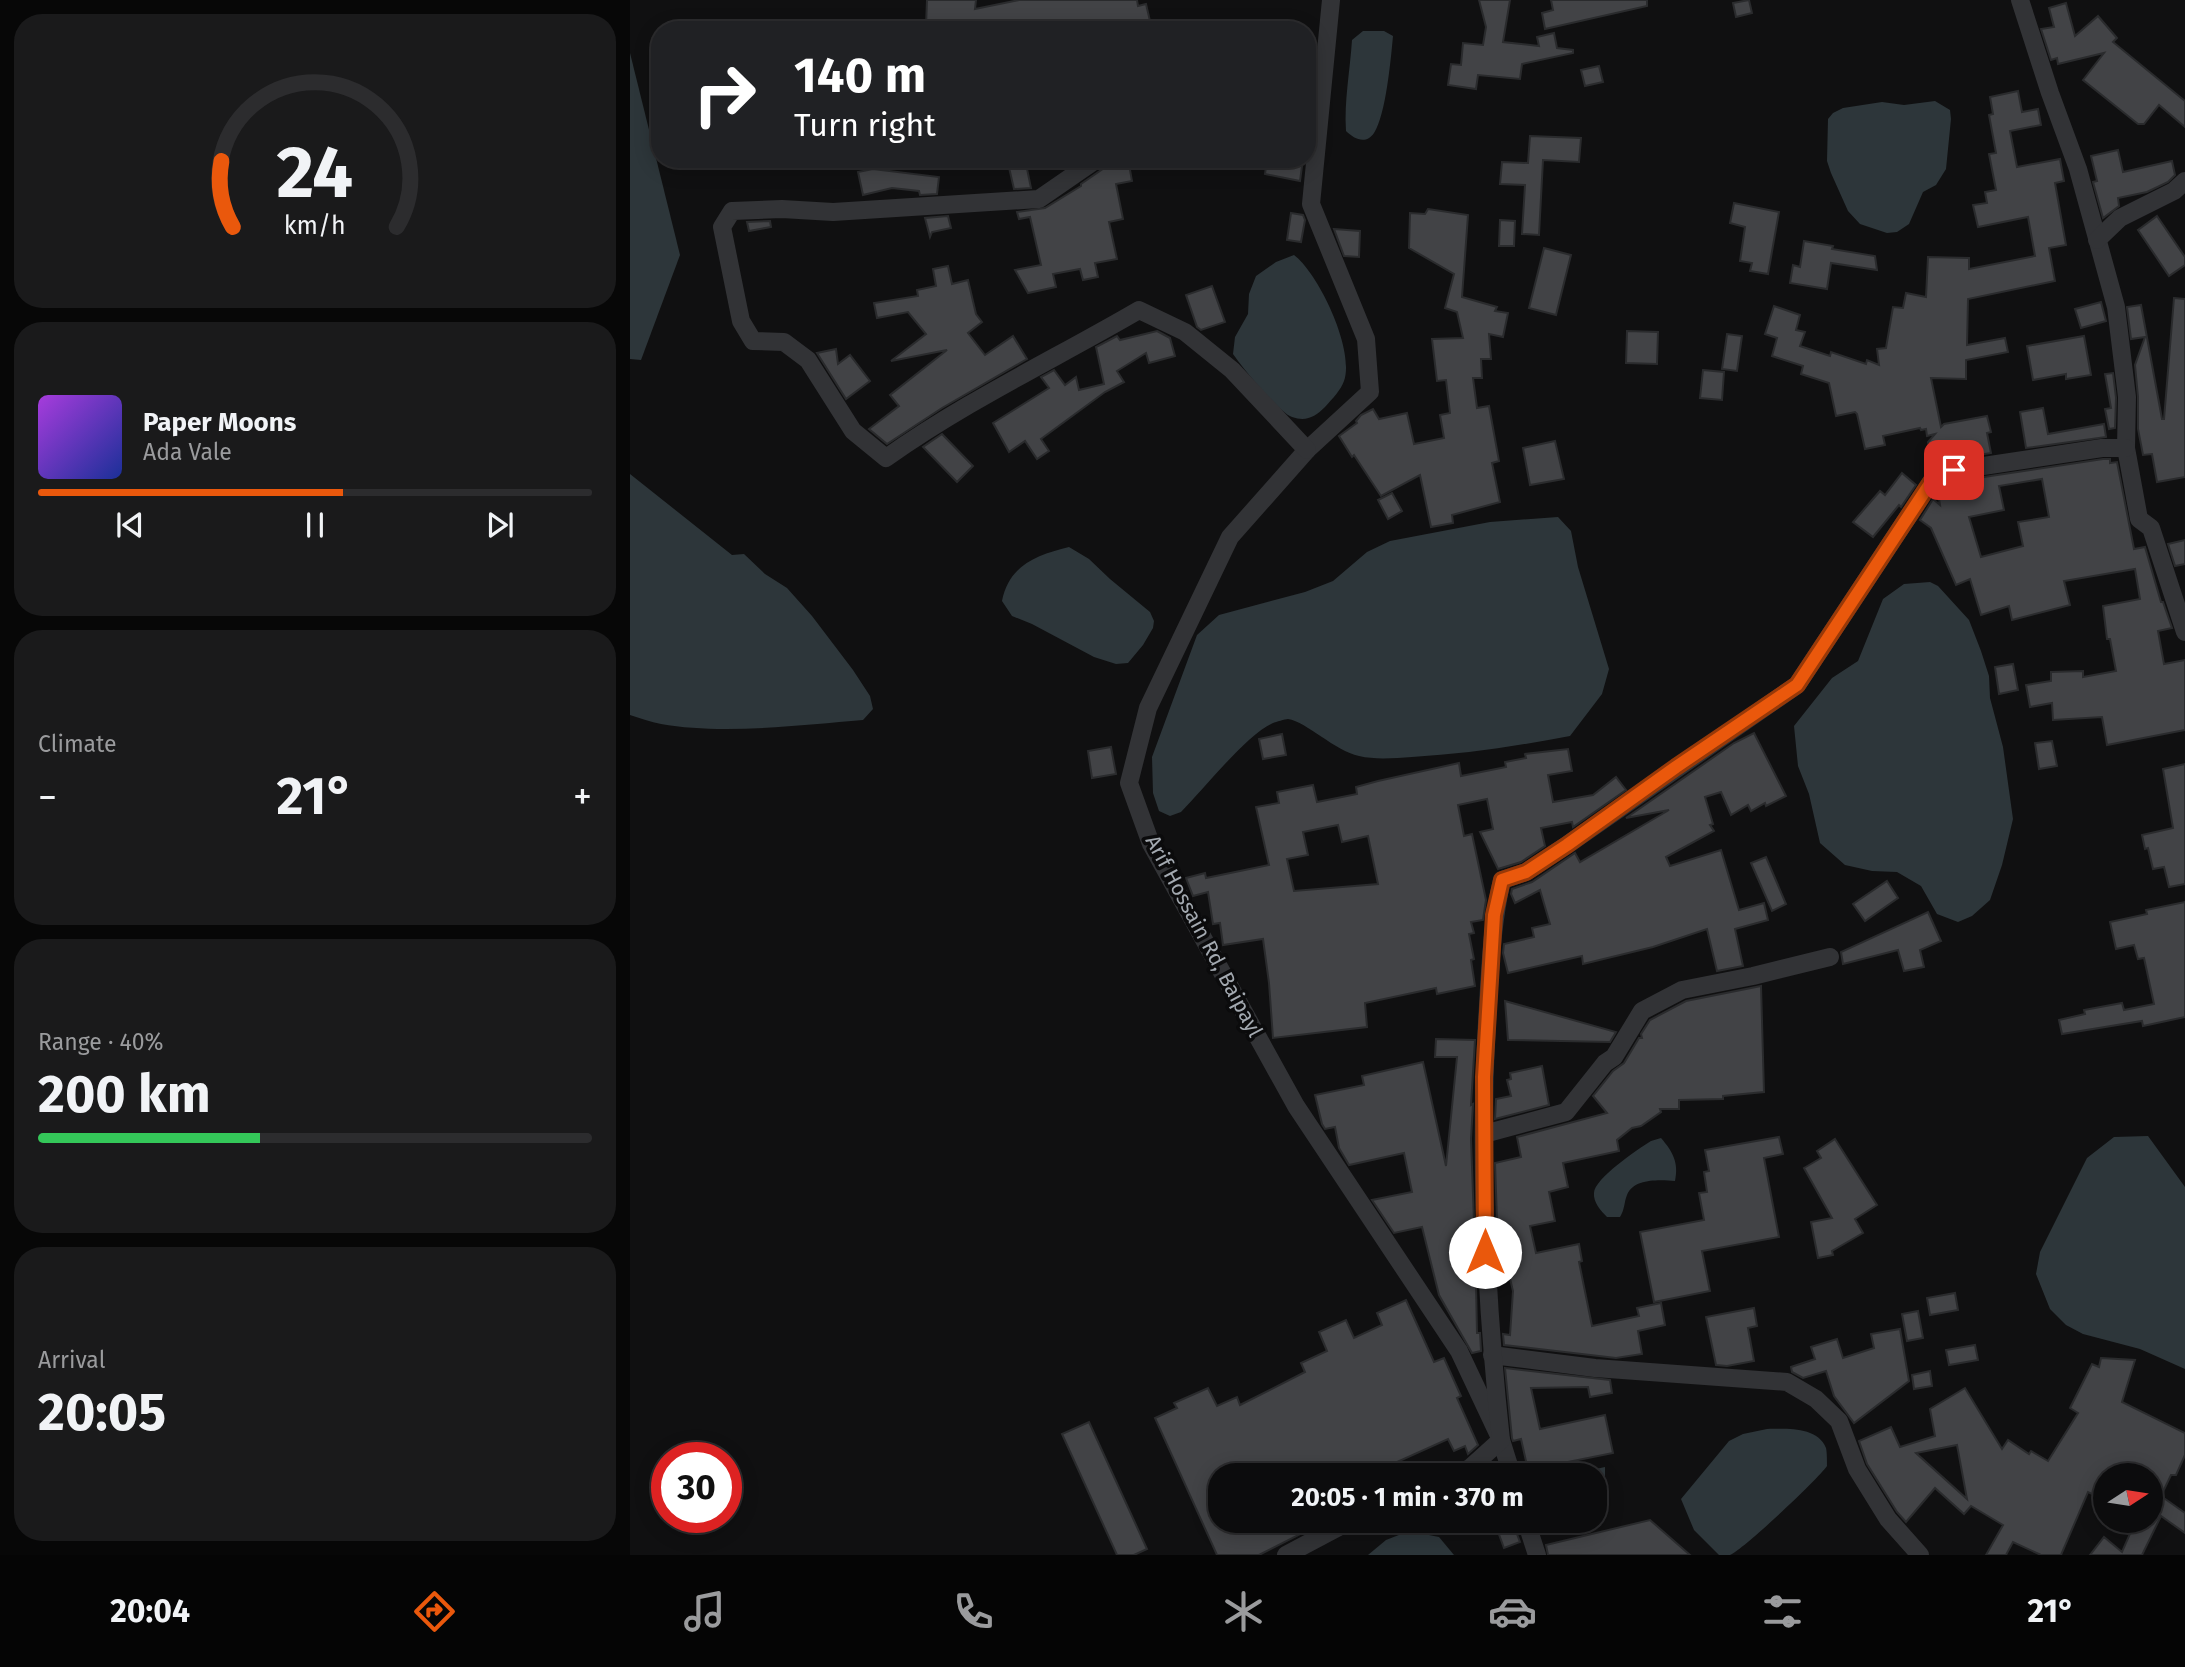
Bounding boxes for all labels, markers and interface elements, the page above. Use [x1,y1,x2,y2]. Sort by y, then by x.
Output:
text: 140 m [794,46,926,105]
icon: right [679,49,770,140]
text: Turn right [794,106,936,144]
text: 24 [277,129,353,216]
text: km/h [284,211,346,241]
text: Paper Moons [143,407,296,438]
text: Ada Vale [143,438,232,466]
pin [1924,440,1984,500]
icon: arrive [1935,451,1973,489]
icon: previous [111,506,149,544]
icon: pause [296,506,334,544]
icon: next [481,506,519,544]
text: Climate [38,730,117,758]
text: 21° [277,765,354,828]
text: − [38,774,57,820]
text: + [573,774,592,820]
street label: Arif Hossain Rd, Baipayl [1140,831,1268,1041]
text: Range · 40% [38,1028,164,1056]
text: 200 km [38,1063,211,1126]
position arrow [1448,1215,1522,1289]
text: Arrival [38,1346,105,1374]
text: 20:05 [38,1381,166,1444]
speed limit sign: 30 [651,1442,742,1533]
north arrow [2093,1463,2163,1533]
map controls [2093,1463,2163,1533]
text: 20:05 · 1 min · 370 m [1291,1482,1524,1513]
icon: directions [410,1587,459,1636]
icon: music [680,1587,729,1636]
icon: phone [949,1587,998,1636]
icon: climate [1219,1587,1268,1636]
icon: car [1488,1587,1537,1636]
icon: filters [1758,1587,1807,1636]
text: 20:04 [110,1592,190,1630]
text: 21° [2027,1592,2075,1630]

